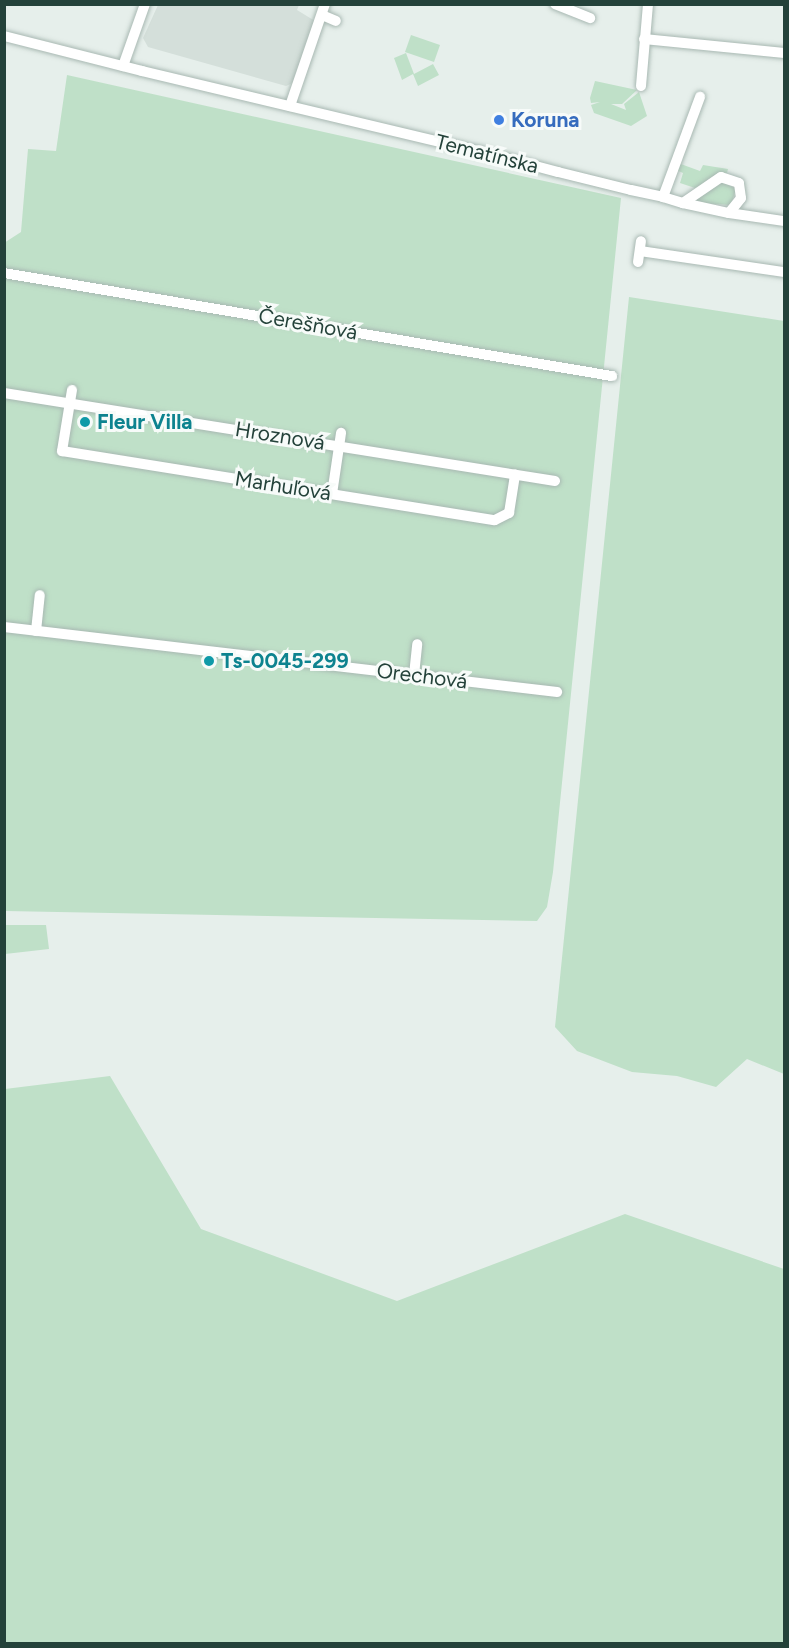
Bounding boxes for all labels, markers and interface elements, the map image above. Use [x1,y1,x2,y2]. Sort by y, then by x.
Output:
place label: Koruna [511,107,580,133]
marker: Koruna [492,113,506,127]
street label: Tematínska [433,129,541,179]
street label: Čerešňová [257,303,359,345]
place label: Fleur Villa [97,409,193,435]
marker: Fleur Villa [78,415,92,429]
street label: Hroznová [233,416,327,456]
street label: Marhuľová [233,466,333,506]
place label: Ts-0045-299 [221,648,349,674]
marker: Ts-0045-299 [202,654,216,668]
street label: Orechová [375,658,469,694]

